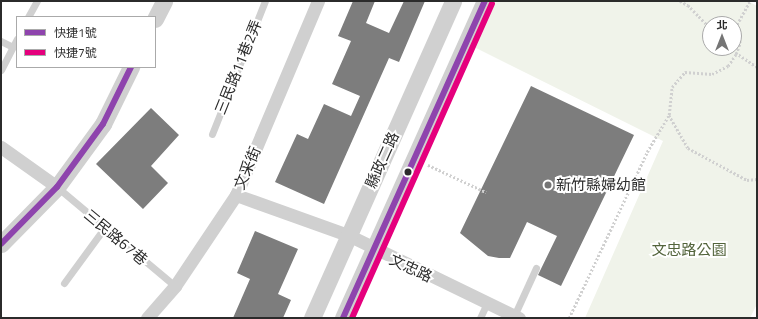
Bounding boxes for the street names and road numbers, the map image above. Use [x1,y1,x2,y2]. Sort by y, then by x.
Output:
street label: 三民路11巷2弄 [211,17,265,117]
street label: 縣政二路 [362,129,402,191]
street label: 文采街 [230,144,264,192]
street label: 三民路67巷 [81,205,151,269]
street label: 文忠路 [387,250,435,286]

